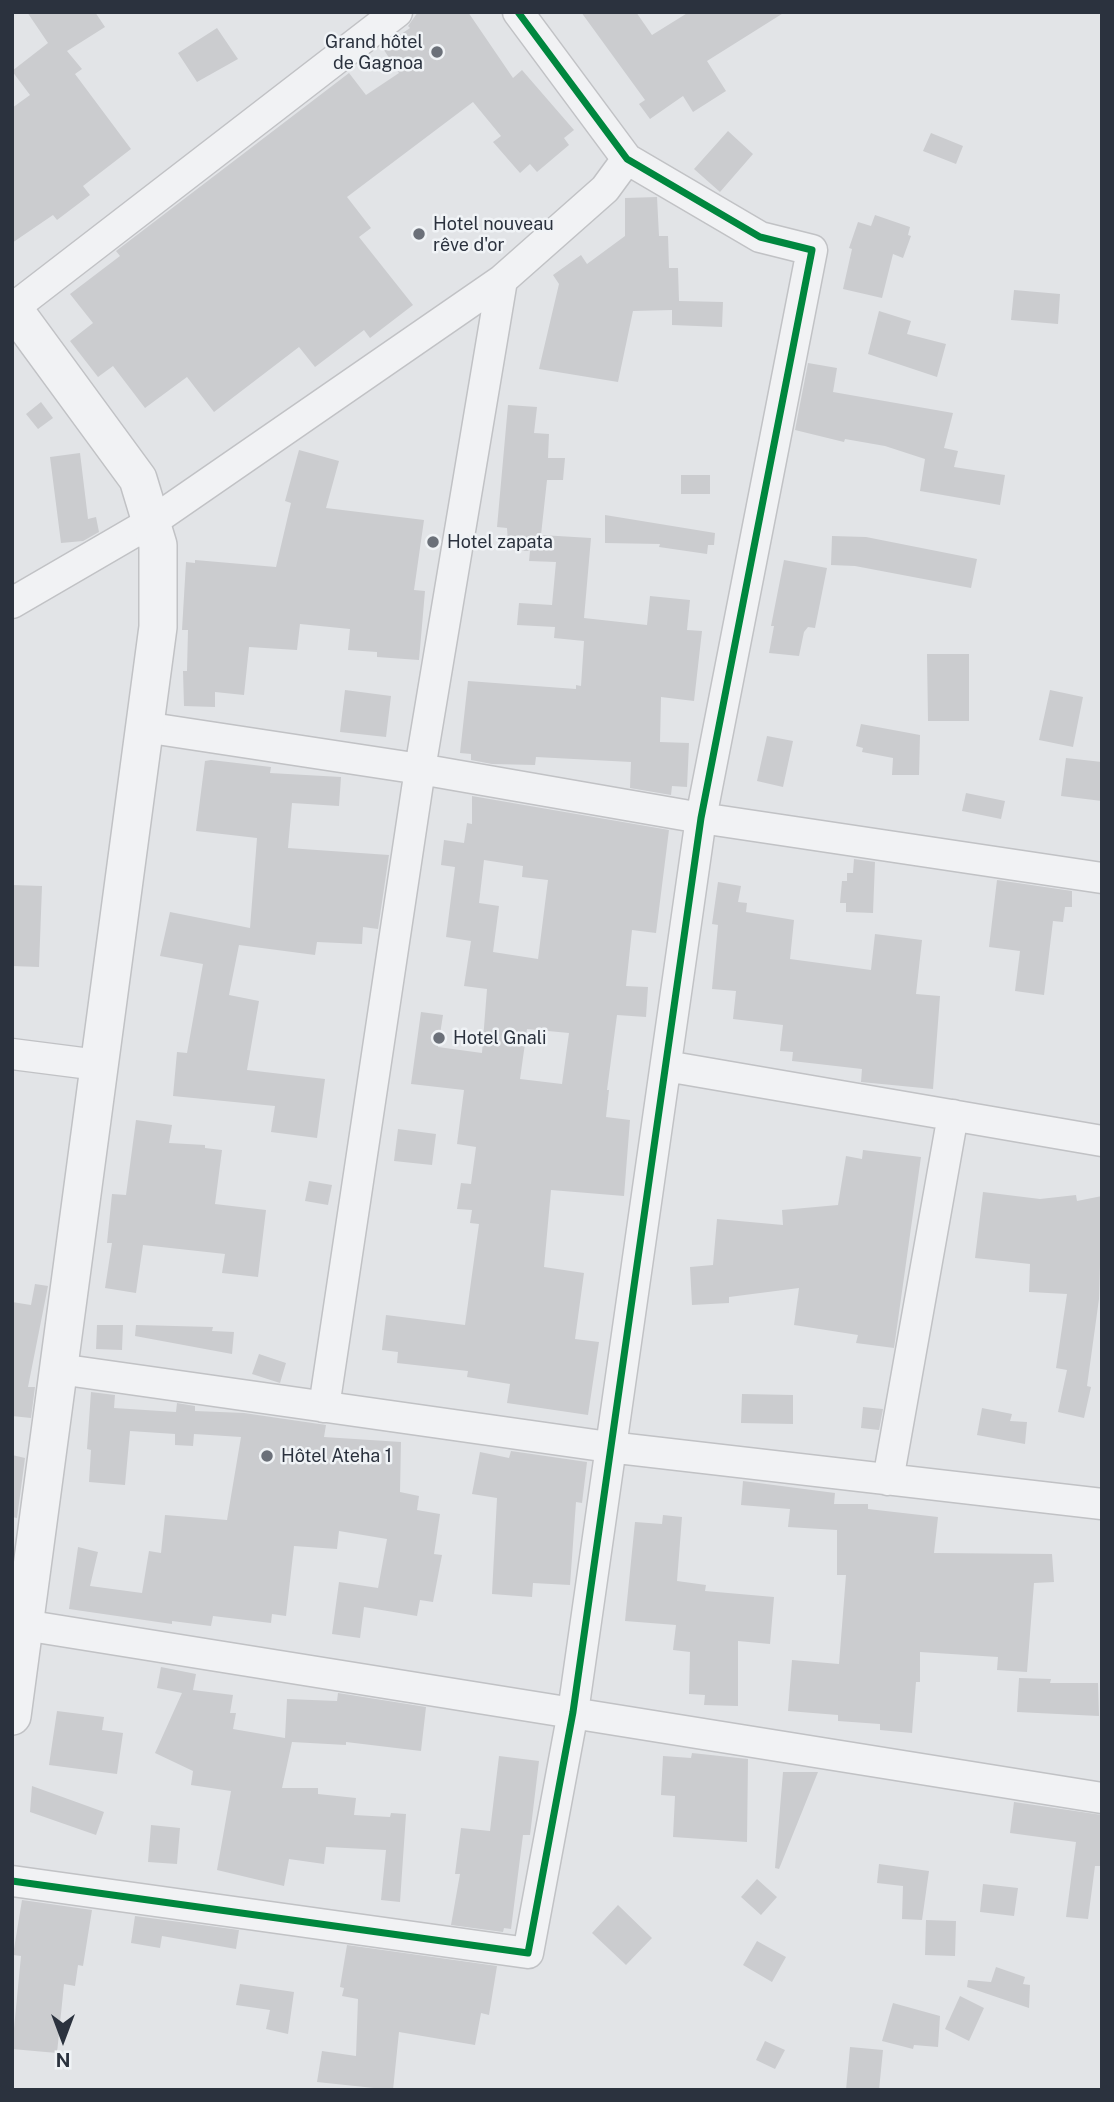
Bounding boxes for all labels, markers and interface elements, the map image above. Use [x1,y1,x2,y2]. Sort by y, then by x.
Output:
place label: Grand hôtel de Gagnoa [325,31,423,74]
marker: Grand hôtel de Gagnoa [429,44,445,60]
place label: Hotel nouveau rêve d'or [433,213,554,256]
marker: Hotel nouveau rêve d'or [411,226,427,242]
place label: Hotel zapata [447,531,553,553]
marker: Hotel zapata [425,534,441,550]
place label: Hotel Gnali [453,1027,547,1049]
marker: Hotel Gnali [431,1030,447,1046]
place label: Hôtel Ateha 1 [281,1445,392,1467]
marker: Hôtel Ateha 1 [259,1448,275,1464]
north arrow [28,2004,98,2074]
text: N [56,2049,70,2071]

